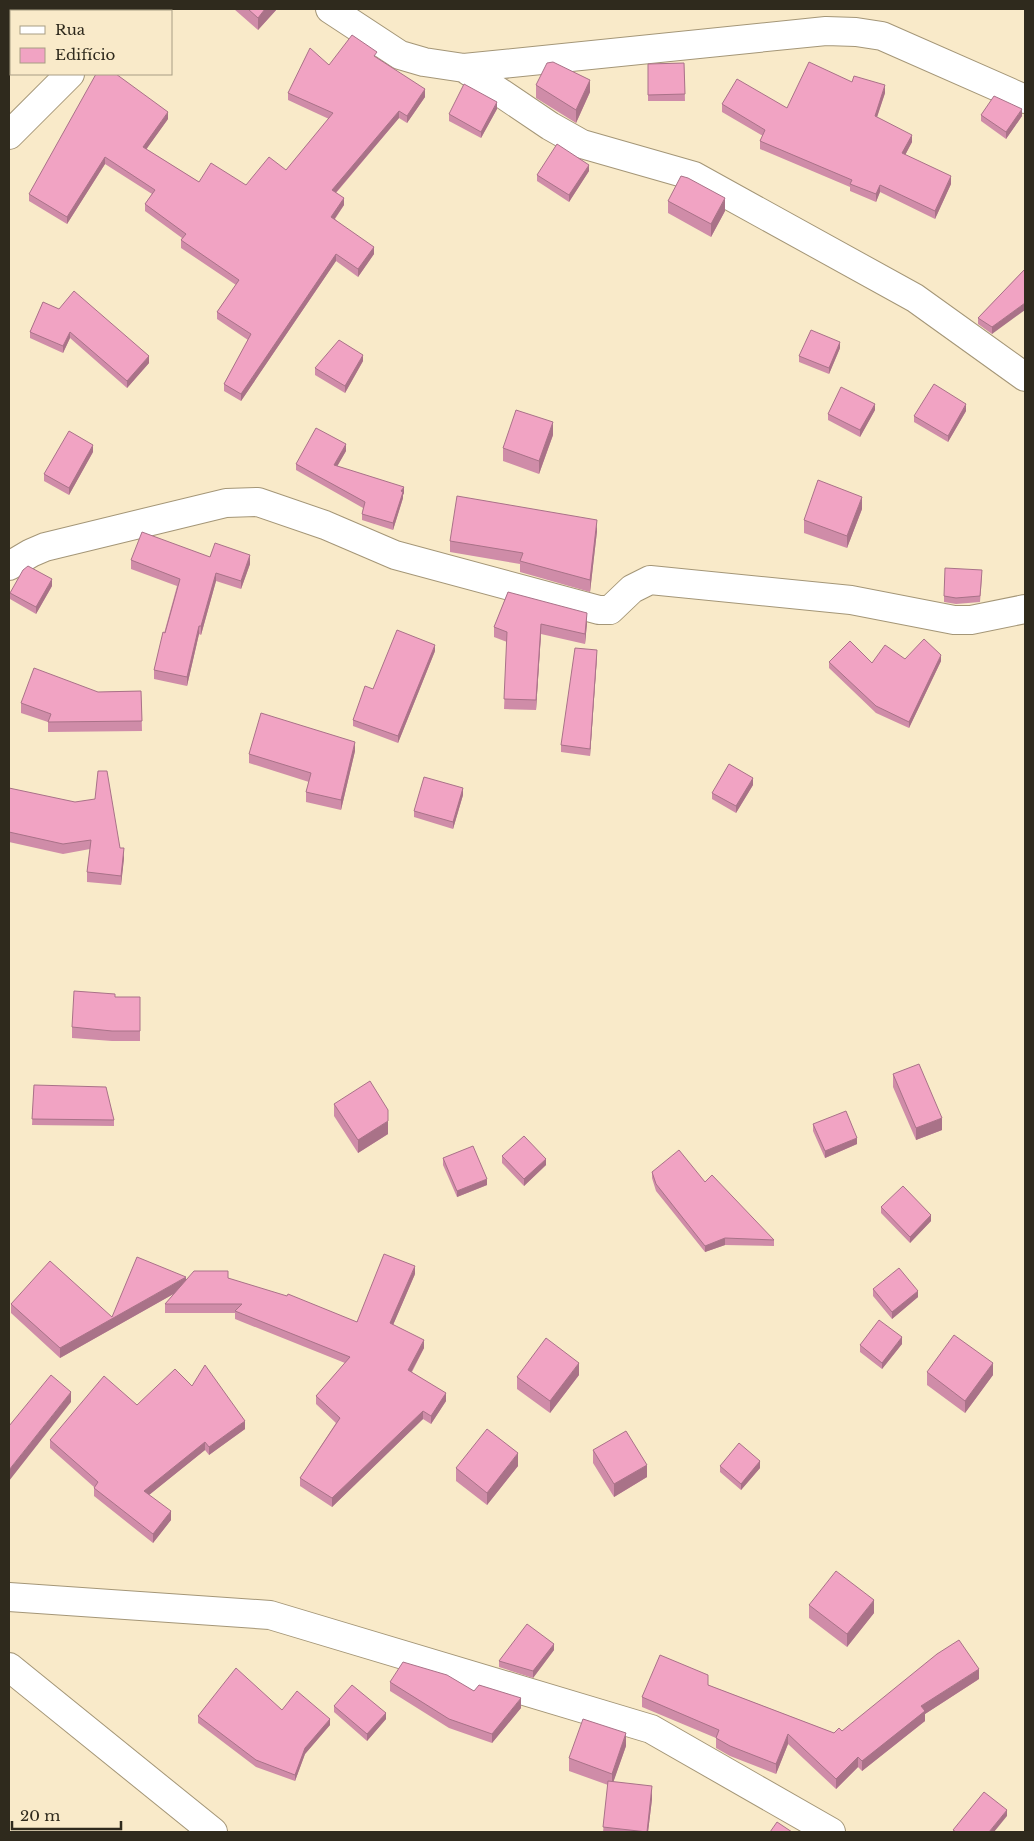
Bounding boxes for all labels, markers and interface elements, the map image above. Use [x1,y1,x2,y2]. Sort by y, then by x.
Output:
legend [10,10,172,75]
text: Rua [55,20,86,39]
text: Edifício [55,45,116,64]
scale bar [12,1798,121,1830]
text: 20 m [20,1806,60,1825]

